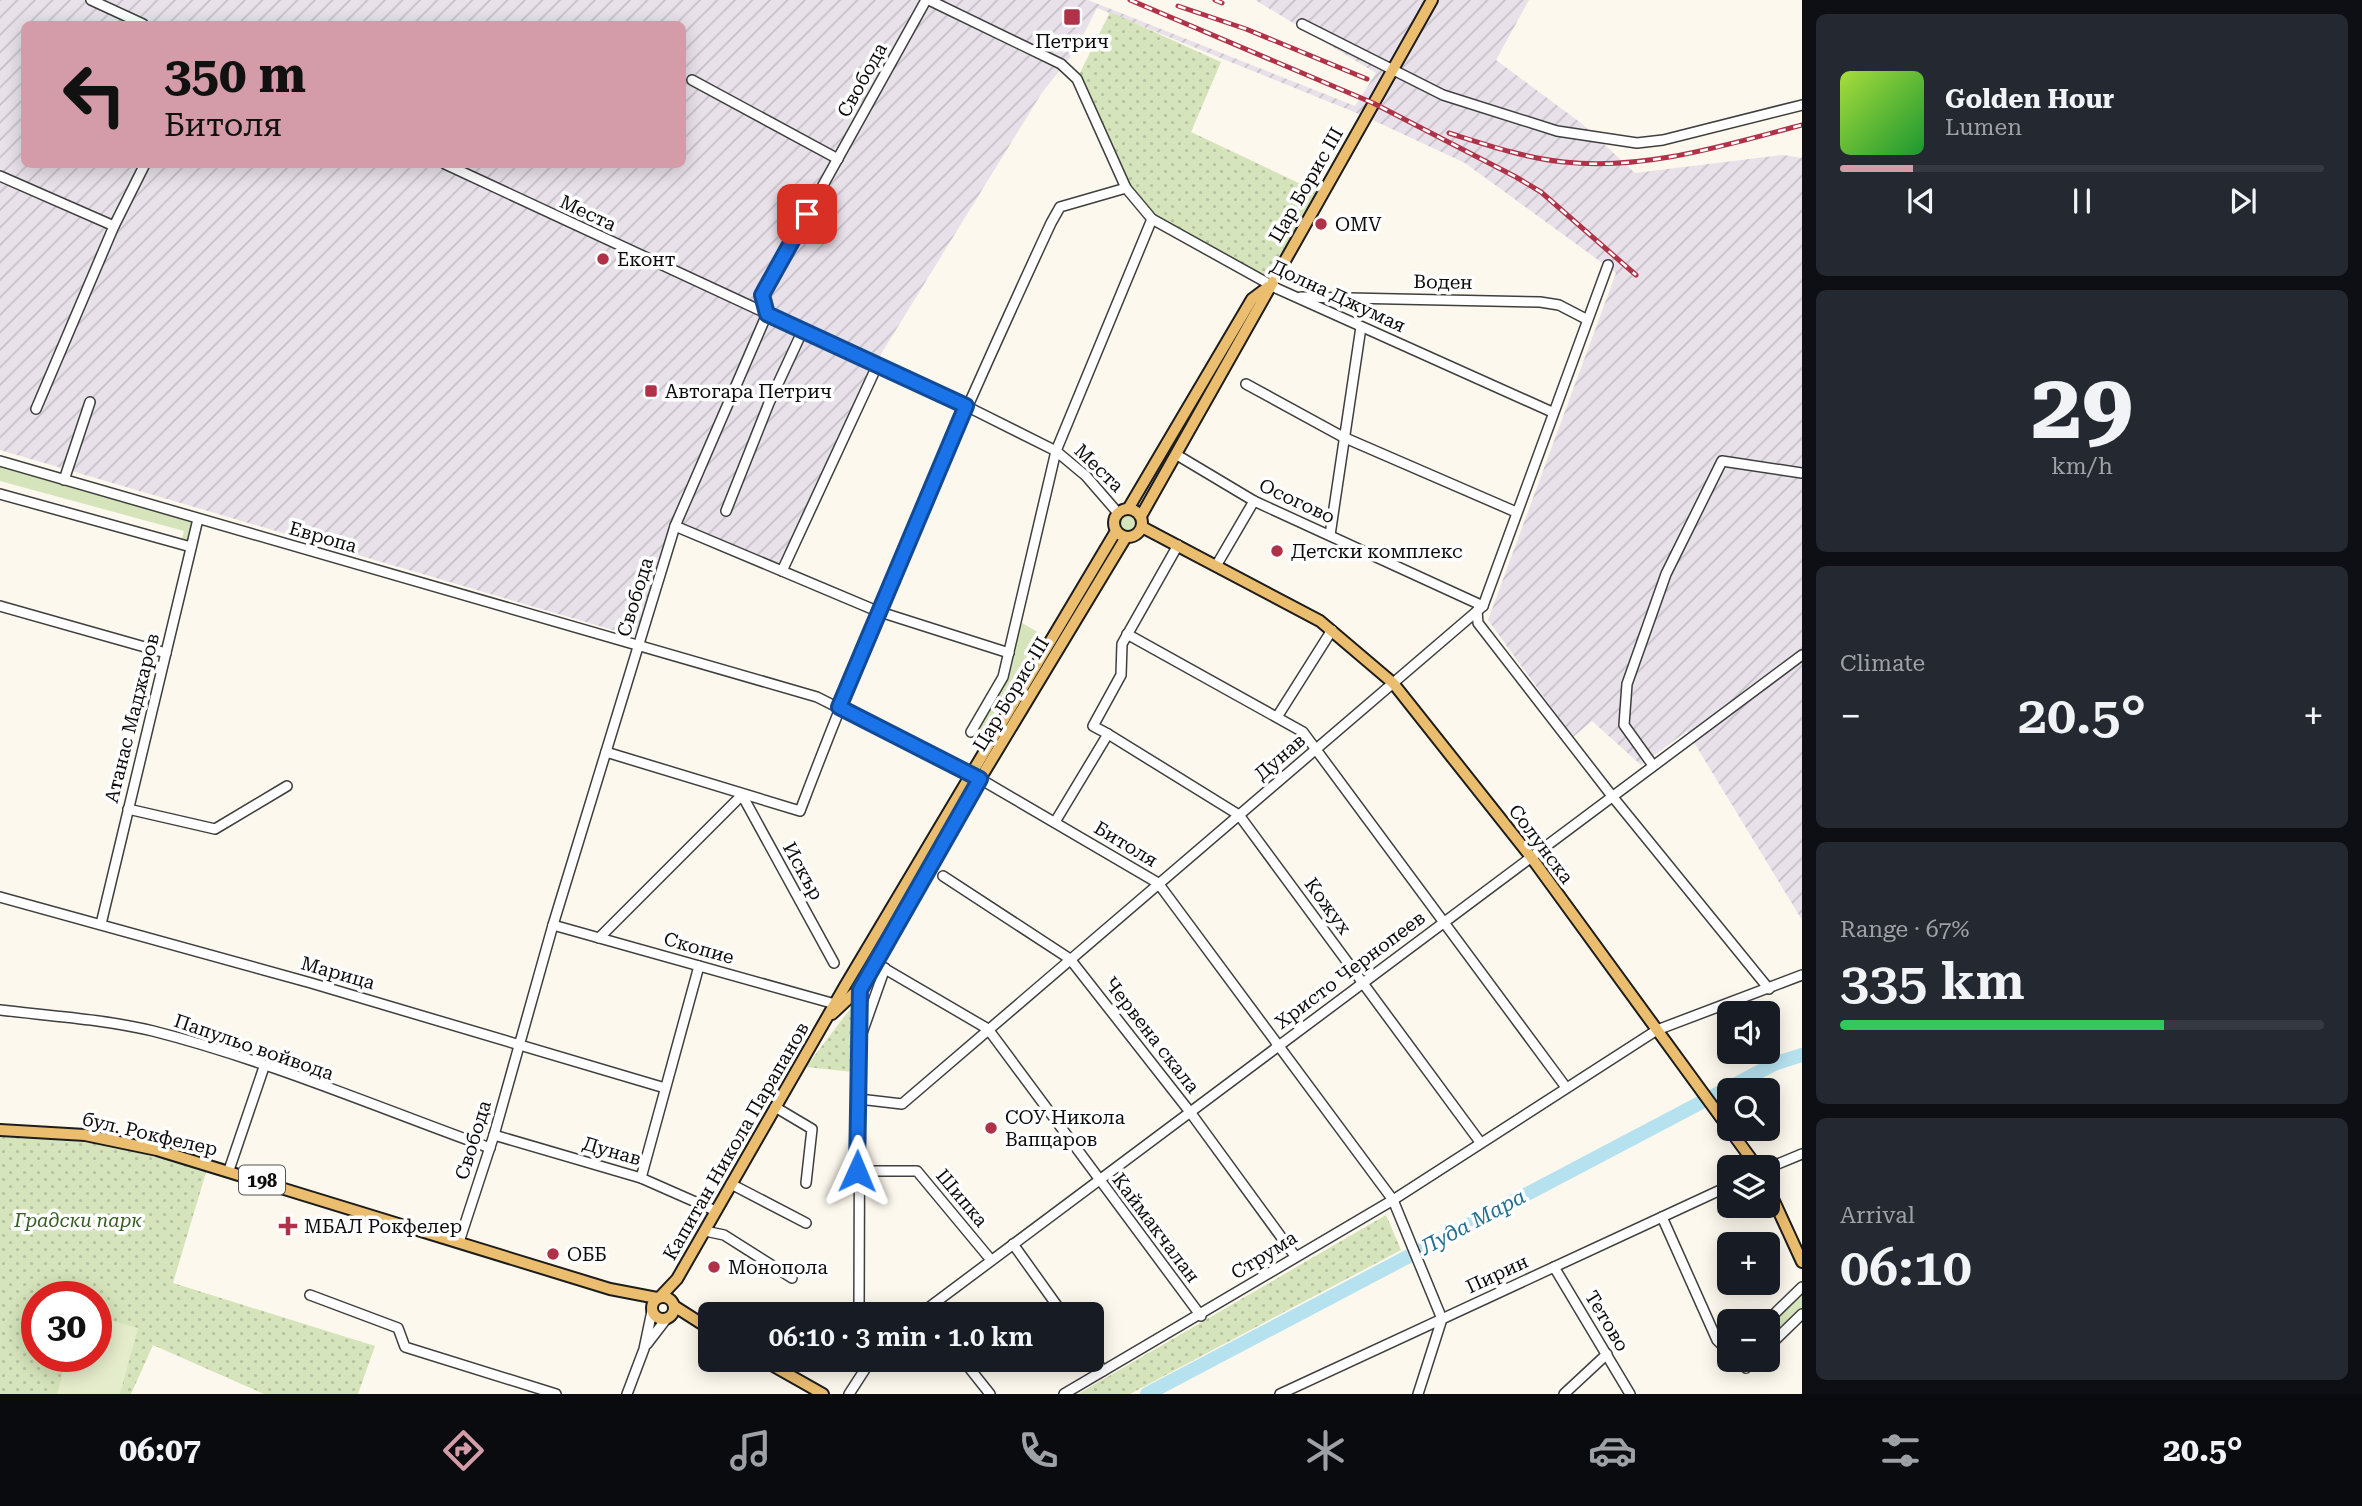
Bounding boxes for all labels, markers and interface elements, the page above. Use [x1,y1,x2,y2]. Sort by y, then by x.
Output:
marker: Петрич [1062,7,1082,27]
place label: Петрич [1035,30,1109,53]
street label: Свобода [832,38,892,121]
text: 350 m [164,47,306,104]
icon: left [49,49,140,140]
text: Golden Hour [1945,84,2114,114]
text: Битоля [164,106,282,144]
text: Lumen [1945,114,2022,141]
street label: Цар Борис III [1264,123,1348,247]
icon: previous [1902,182,1940,220]
icon: pause [2063,182,2101,220]
icon: next [2224,182,2262,220]
pin [777,184,837,244]
street label: Места [556,190,621,236]
icon: arrive [788,195,826,233]
place label: OMV [1335,213,1382,236]
marker: OMV [1313,216,1329,232]
place label: Еконт [617,248,676,271]
marker: Еконт [595,251,611,267]
street label: Долна Джумая [1267,255,1409,337]
street label: Воден [1413,270,1473,294]
text: 29 [2031,354,2133,460]
place label: Автогара Петрич [665,380,832,403]
marker: Автогара Петрич [643,383,659,399]
street label: Места [1069,439,1129,498]
text: km/h [2051,453,2113,480]
street label: Осогово [1255,473,1339,529]
street label: Европа [286,516,360,558]
place label: Детски комплекс [1291,540,1463,563]
marker: Детски комплекс [1269,543,1285,559]
street label: Свобода [612,554,658,639]
street label: Атанас Маджаров [100,631,164,805]
street label: Цар Борис III [968,633,1054,755]
text: Climate [1840,650,1925,677]
text: 20.5° [2018,685,2146,746]
text: − [1840,694,1861,738]
text: + [2303,694,2324,738]
street label: Дунав [1250,729,1310,785]
street label: Солунска [1504,800,1579,889]
street label: Битоля [1090,816,1162,872]
street label: Искър [778,838,828,904]
street label: Кожух [1300,873,1356,939]
street label: Христо Чернопеев [1270,906,1430,1034]
text: Range · 67% [1840,916,1969,943]
street label: Скопие [661,927,737,969]
street label: Марица [298,951,378,995]
text: 335 km [1840,951,2025,1012]
street label: Червена скала [1099,972,1205,1098]
map controls [1717,1001,1780,1372]
button: sound [1717,1001,1780,1064]
street label: Папульо войвода [171,1009,337,1085]
street label: Капитан Никола Парапанов [658,1018,814,1264]
button: search [1717,1078,1780,1141]
street label: Свобода [450,1097,496,1182]
place label: СОУ Никола Вапцаров [1005,1106,1126,1151]
street label: бул. Рокфелер [80,1107,220,1161]
marker: СОУ Никола Вапцаров [983,1120,999,1136]
street label: Дунав [580,1132,644,1170]
position arrow [820,1134,894,1208]
button: layers [1717,1155,1780,1218]
street label: Шипка [931,1164,993,1232]
road number: 198 [239,1166,285,1195]
street label: Каймакчалан [1107,1169,1205,1287]
water label: Луда Мара [1415,1184,1530,1261]
text: Arrival [1840,1202,1915,1229]
park label: Градски парк [13,1209,142,1232]
place label: МБАЛ Рокфелер [304,1215,462,1238]
marker: МБАЛ Рокфелер [278,1216,298,1236]
street label: Струма [1227,1225,1302,1284]
button: + [1717,1232,1780,1295]
text: 06:10 [1840,1237,1972,1298]
place label: ОББ [567,1243,607,1266]
marker: ОББ [545,1246,561,1262]
street label: Пирин [1462,1250,1532,1298]
place label: Монопола [728,1256,828,1279]
marker: Монопола [706,1259,722,1275]
speed limit sign: 30 [21,1281,112,1372]
street label: Тетово [1580,1287,1634,1355]
button: − [1717,1309,1780,1372]
text: 06:10 · 3 min · 1.0 km [769,1322,1033,1352]
icon: directions [439,1426,488,1475]
icon: music [726,1426,775,1475]
icon: phone [1014,1426,1063,1475]
icon: climate [1301,1426,1350,1475]
icon: car [1588,1426,1637,1475]
icon: filters [1876,1426,1925,1475]
text: 06:07 [119,1431,201,1469]
text: 20.5° [2163,1431,2243,1469]

